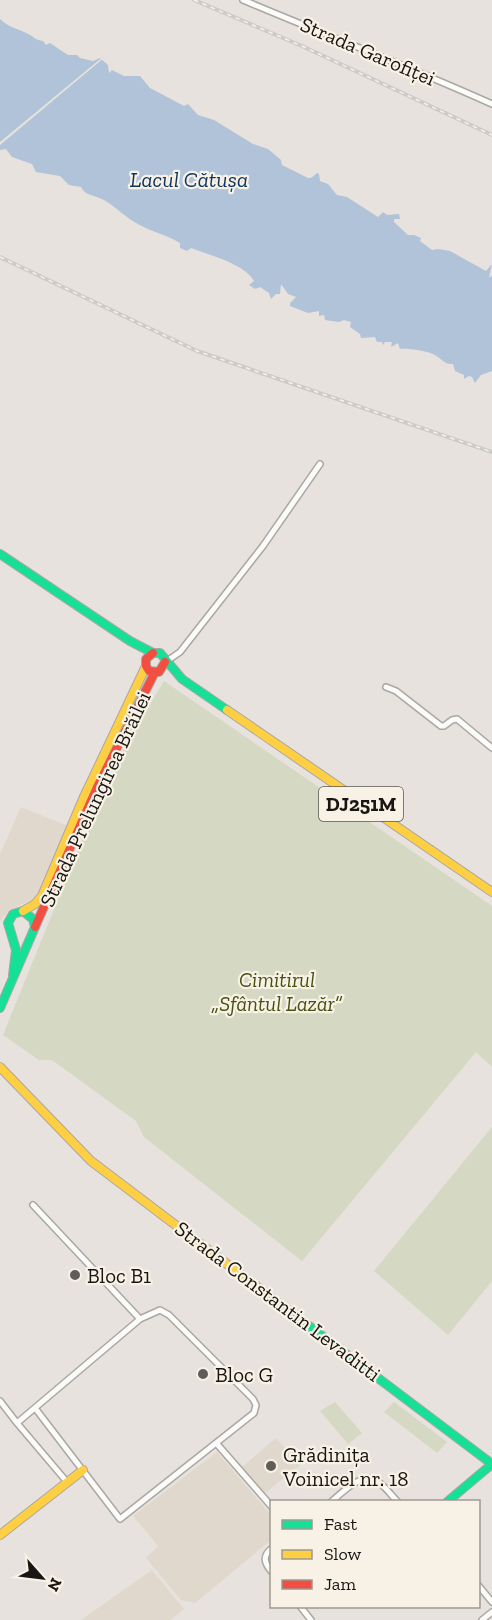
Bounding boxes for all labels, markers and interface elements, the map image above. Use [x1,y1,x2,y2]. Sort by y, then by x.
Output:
street label: Strada Garofiței [297,11,439,91]
water label: Lacul Cătușa [130,166,248,193]
street label: Strada Prelungirea Brăilei [34,687,156,910]
road number: DJ251M [319,787,403,821]
park label: Cimitirul „Sfântul Lazăr” [211,967,343,1016]
street label: Strada Constantin Levaditti [170,1215,386,1387]
place label: Bloc B1 [87,1263,151,1288]
marker: Bloc B1 [68,1268,82,1282]
place label: Bloc G [215,1362,273,1387]
marker: Bloc G [196,1367,210,1381]
place label: Grădinița Voinicel nr. 18 [282,1442,408,1491]
marker: Grădinița Voinicel nr. 18 [264,1459,278,1473]
legend [270,1500,480,1608]
text: Fast [324,1513,357,1535]
text: Slow [324,1543,361,1565]
north arrow [12,1548,72,1608]
text: Jam [324,1573,356,1595]
text: N [44,1575,66,1595]

